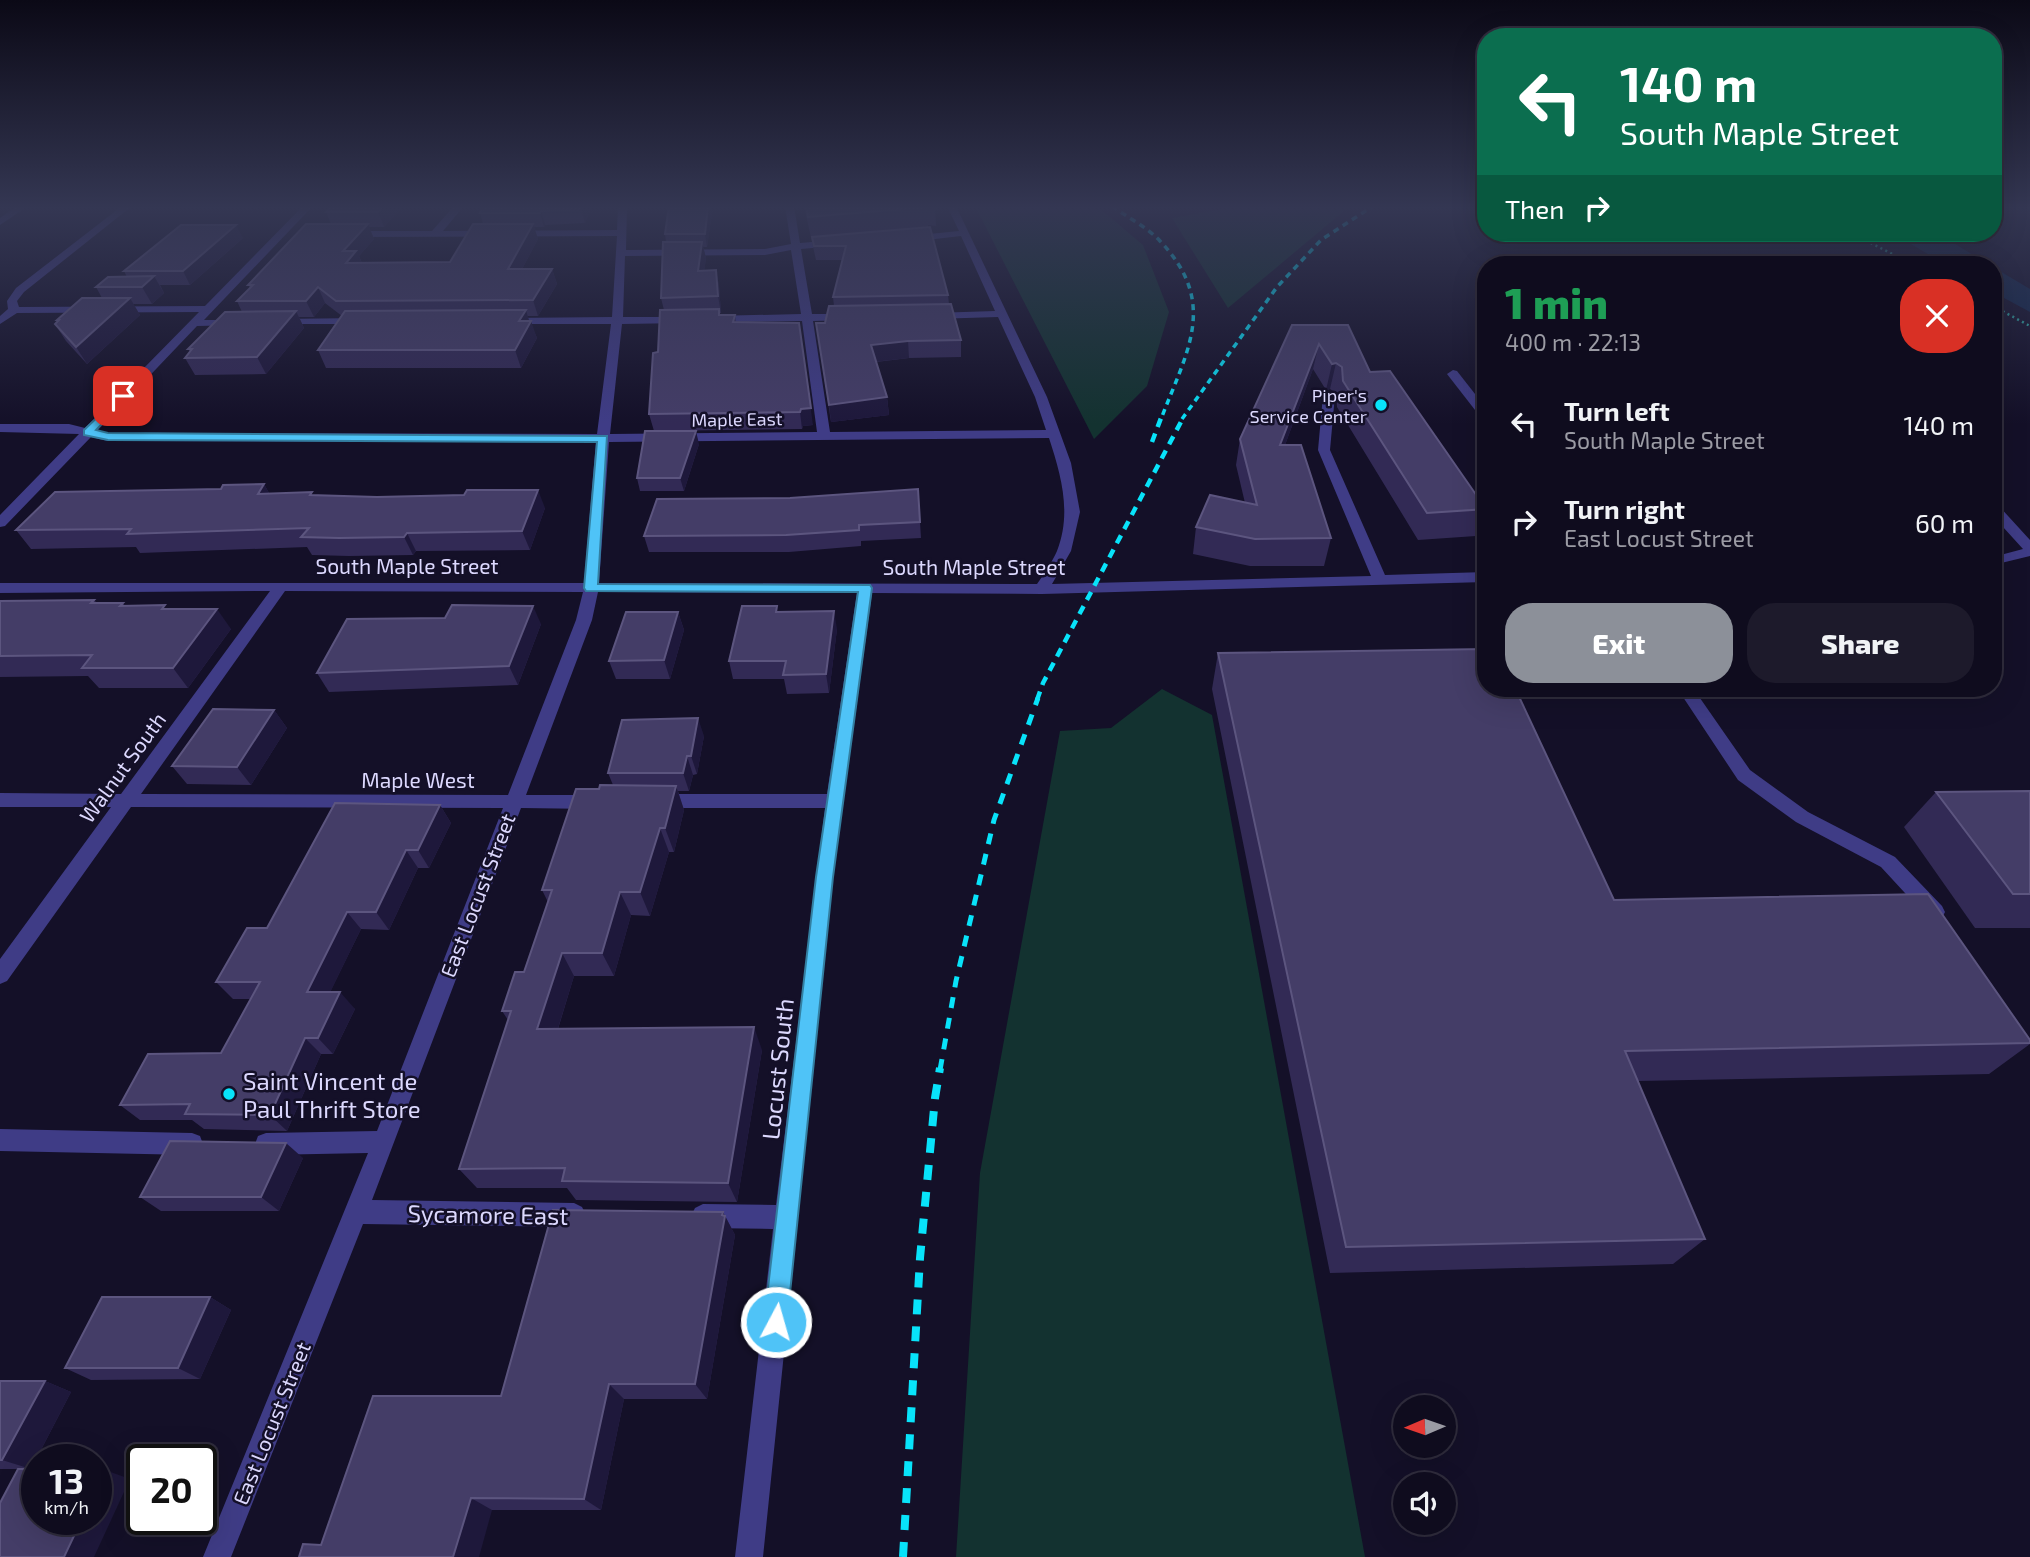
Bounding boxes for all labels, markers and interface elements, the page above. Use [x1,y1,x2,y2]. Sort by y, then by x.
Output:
text: 140 m [1620,53,1757,112]
icon: left [1505,56,1596,147]
text: South Maple Street [1620,113,1899,151]
icon: right [1578,189,1616,227]
text: Then [1505,193,1564,224]
text: 1 min [1505,277,1608,327]
button: close [1900,279,1974,353]
text: 400 m · 22:13 [1505,328,1641,356]
pin [93,366,153,426]
icon: arrive [104,377,142,415]
place label: Piper's Service Center [1250,384,1367,427]
text: Turn left [1564,395,1670,426]
marker: Piper's Service Center [1373,397,1389,413]
icon: left [1505,405,1543,443]
street label: Maple East [691,407,783,431]
text: 140 m [1903,409,1974,440]
text: South Maple Street [1564,426,1765,454]
text: Turn right [1564,493,1685,524]
icon: right [1505,503,1543,541]
text: 60 m [1915,507,1974,538]
text: East Locust Street [1564,524,1754,552]
street label: South Maple Street [315,553,499,578]
street label: South Maple Street [882,554,1066,579]
button: Exit [1505,603,1733,683]
button: Share [1747,603,1974,683]
street label: Walnut South [74,707,170,827]
street label: Maple West [361,767,475,792]
street label: East Locust Street [434,810,520,980]
street label: Locust South [755,997,799,1141]
place label: Saint Vincent de Paul Thrift Store [243,1066,421,1123]
marker: Saint Vincent de Paul Thrift Store [221,1086,237,1102]
street label: Sycamore East [407,1198,569,1230]
position arrow [739,1285,813,1359]
street label: East Locust Street [227,1338,315,1508]
north arrow [1393,1395,1456,1458]
map controls [1393,1395,1456,1535]
speed limit sign: 20 [126,1444,217,1535]
text: 13 [49,1459,84,1501]
button: sound [1393,1472,1456,1535]
text: km/h [44,1496,89,1518]

